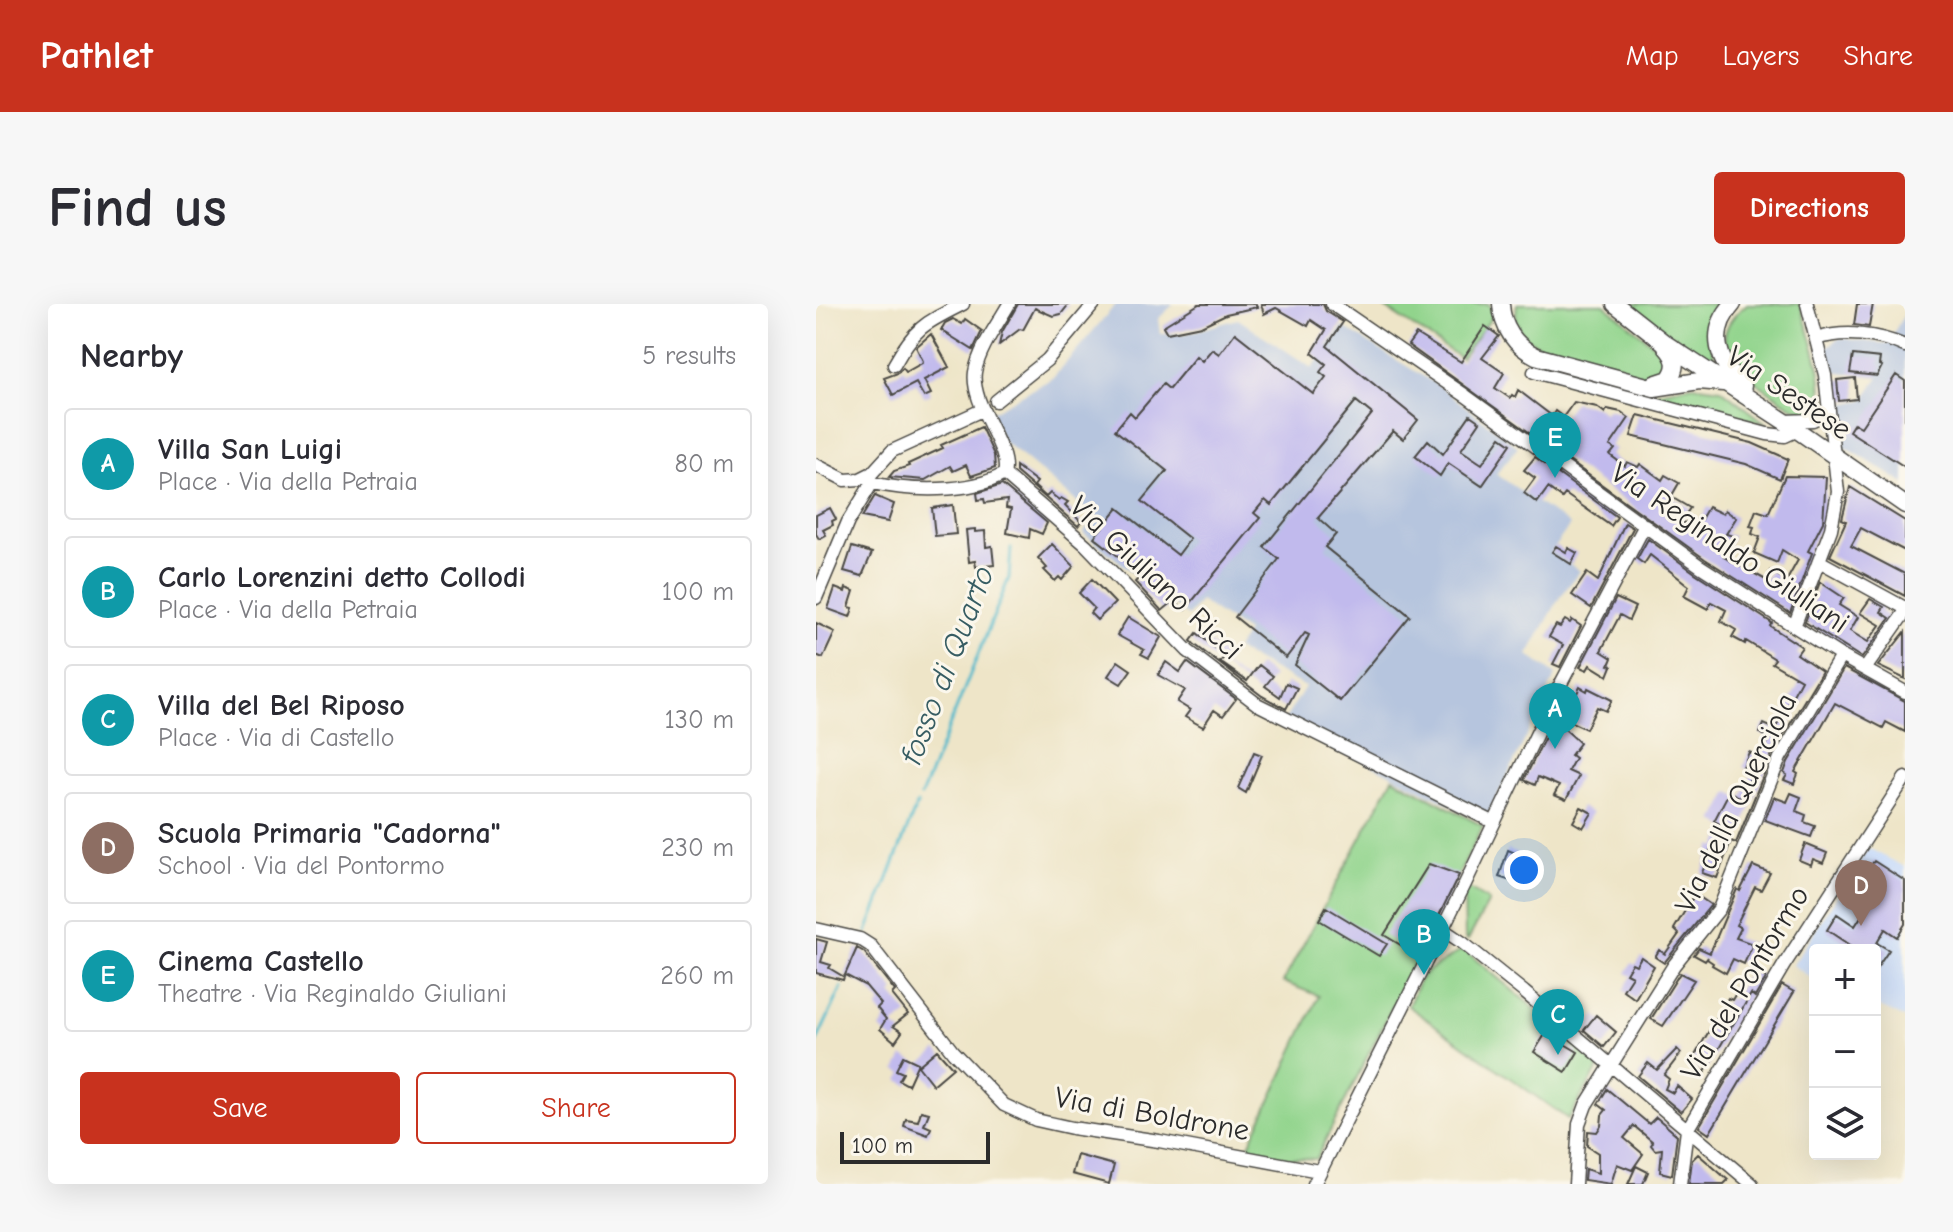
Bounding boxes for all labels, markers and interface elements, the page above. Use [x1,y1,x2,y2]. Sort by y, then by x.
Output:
text: Pathlet [40,34,153,78]
text: Map [1626,40,1679,72]
text: Layers [1723,40,1799,72]
text: Share [1843,40,1913,72]
button: Directions [1714,172,1905,244]
text: Find us [48,176,227,240]
text: Nearby [80,336,183,376]
street label: Via Sestese [1720,339,1858,447]
text: 5 results [642,341,736,371]
pin: E [1529,412,1581,478]
text: Villa San Luigi [158,432,342,467]
text: A [101,449,115,479]
text: 80 m [675,449,734,479]
street label: Via Reginaldo Giuliani [1604,455,1856,641]
text: Place · Via della Petraia [158,467,418,497]
street label: Via Giuliano Ricci [1062,489,1250,667]
text: Carlo Lorenzini detto Collodi [158,560,526,595]
water label: fosso di Quarto [892,561,1002,769]
text: B [100,577,116,607]
text: 100 m [662,577,734,607]
text: Place · Via della Petraia [158,595,418,625]
pin: A [1529,683,1581,749]
text: Villa del Bel Riposo [158,688,405,723]
street label: Via della Querciola [1668,688,1804,918]
text: C [100,705,116,735]
text: 130 m [665,705,734,735]
text: Place · Via di Castello [158,723,395,753]
text: Scuola Primaria "Cadorna" [158,816,500,851]
text: D [100,833,116,863]
text: 230 m [661,833,734,863]
your location [1504,850,1544,890]
text: School · Via del Pontormo [158,851,445,881]
pin: D [1835,860,1887,926]
street label: Via del Pontormo [1673,880,1817,1086]
pin: B [1398,909,1450,975]
text: Cinema Castello [158,944,364,979]
map controls [1809,944,1881,1160]
button: + [1809,944,1881,1016]
text: E [100,961,116,991]
text: 260 m [660,961,734,991]
text: Theatre · Via Reginaldo Giuliani [158,979,507,1009]
pin: C [1532,989,1584,1055]
button: − [1809,1016,1881,1088]
button: Save [80,1072,400,1144]
button: Share [416,1072,736,1144]
street label: Via di Boldrone [1052,1080,1252,1148]
button: layers [1809,1088,1881,1160]
scale bar [840,1128,990,1164]
text: 100 m [852,1133,913,1159]

